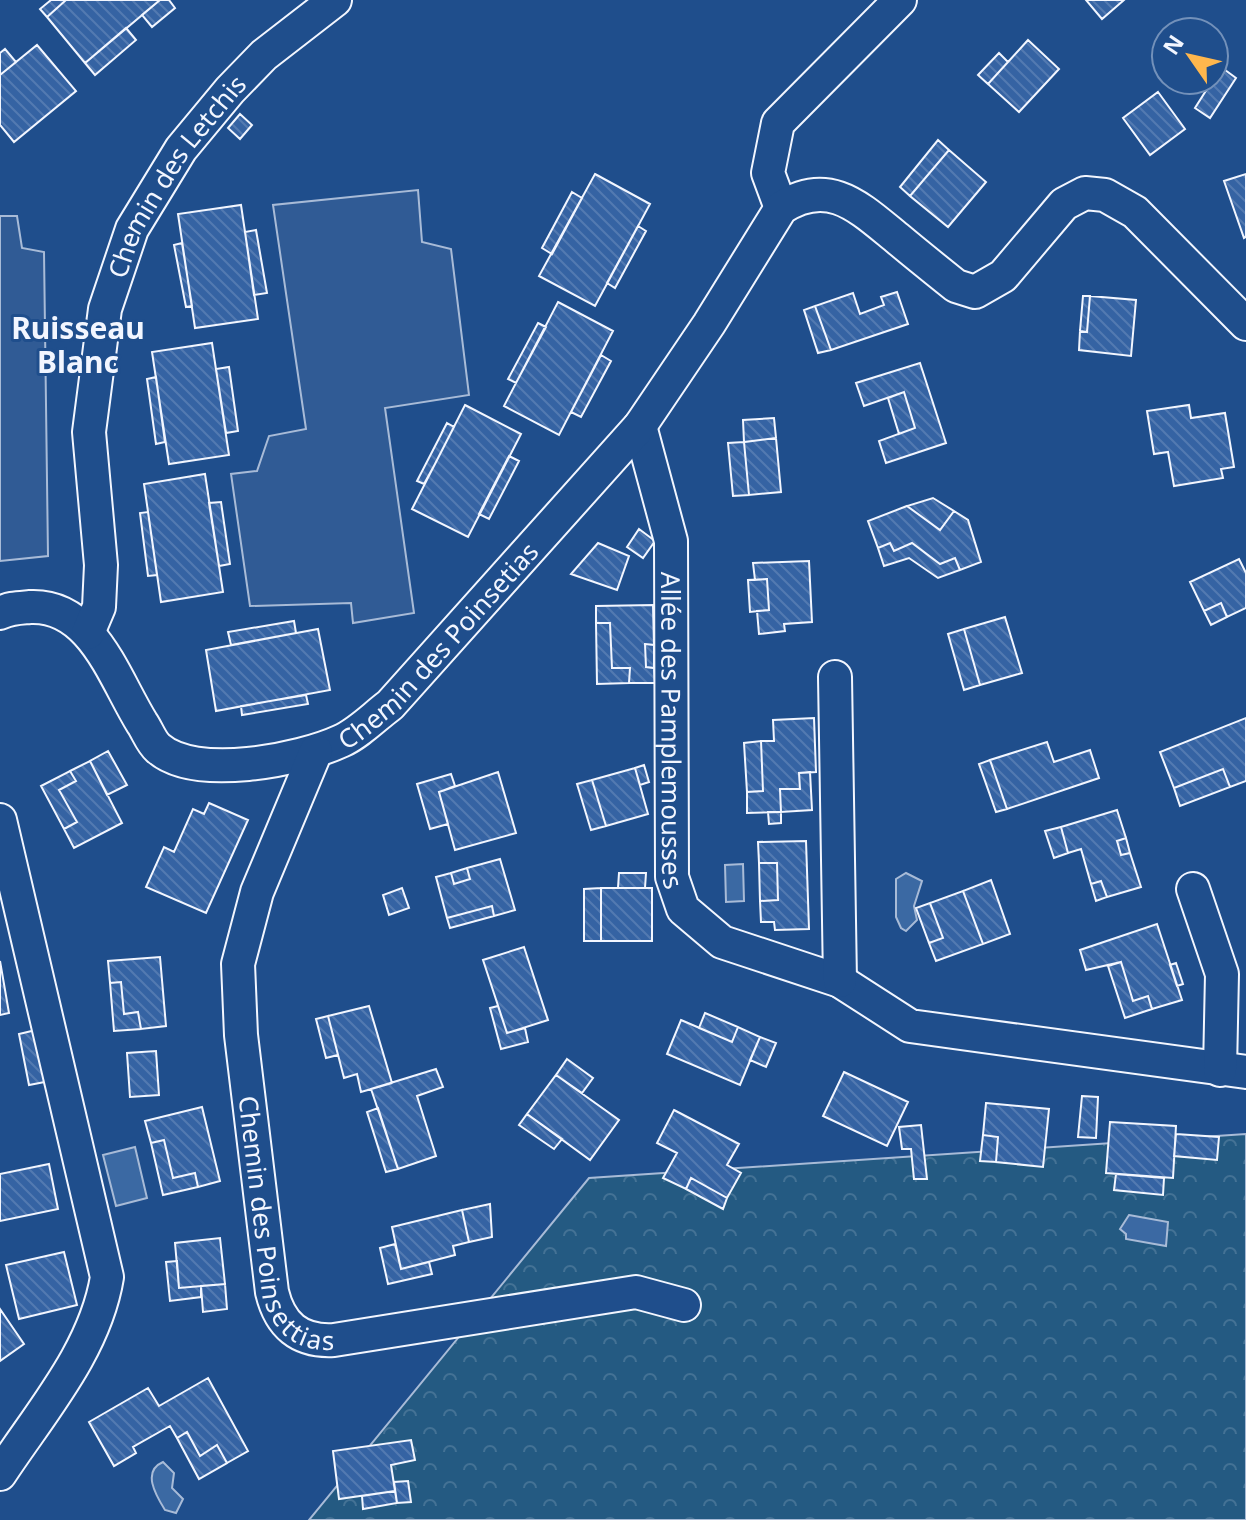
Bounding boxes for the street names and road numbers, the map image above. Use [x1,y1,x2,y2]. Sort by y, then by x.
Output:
street label: Chemin des Letchis [99,66,254,283]
street label: Chemin des Poinsetias [331,534,546,758]
street label: Allée des Pamplemousses [653,572,693,893]
street label: Chemin des Poinsettias [230,1094,334,1358]

